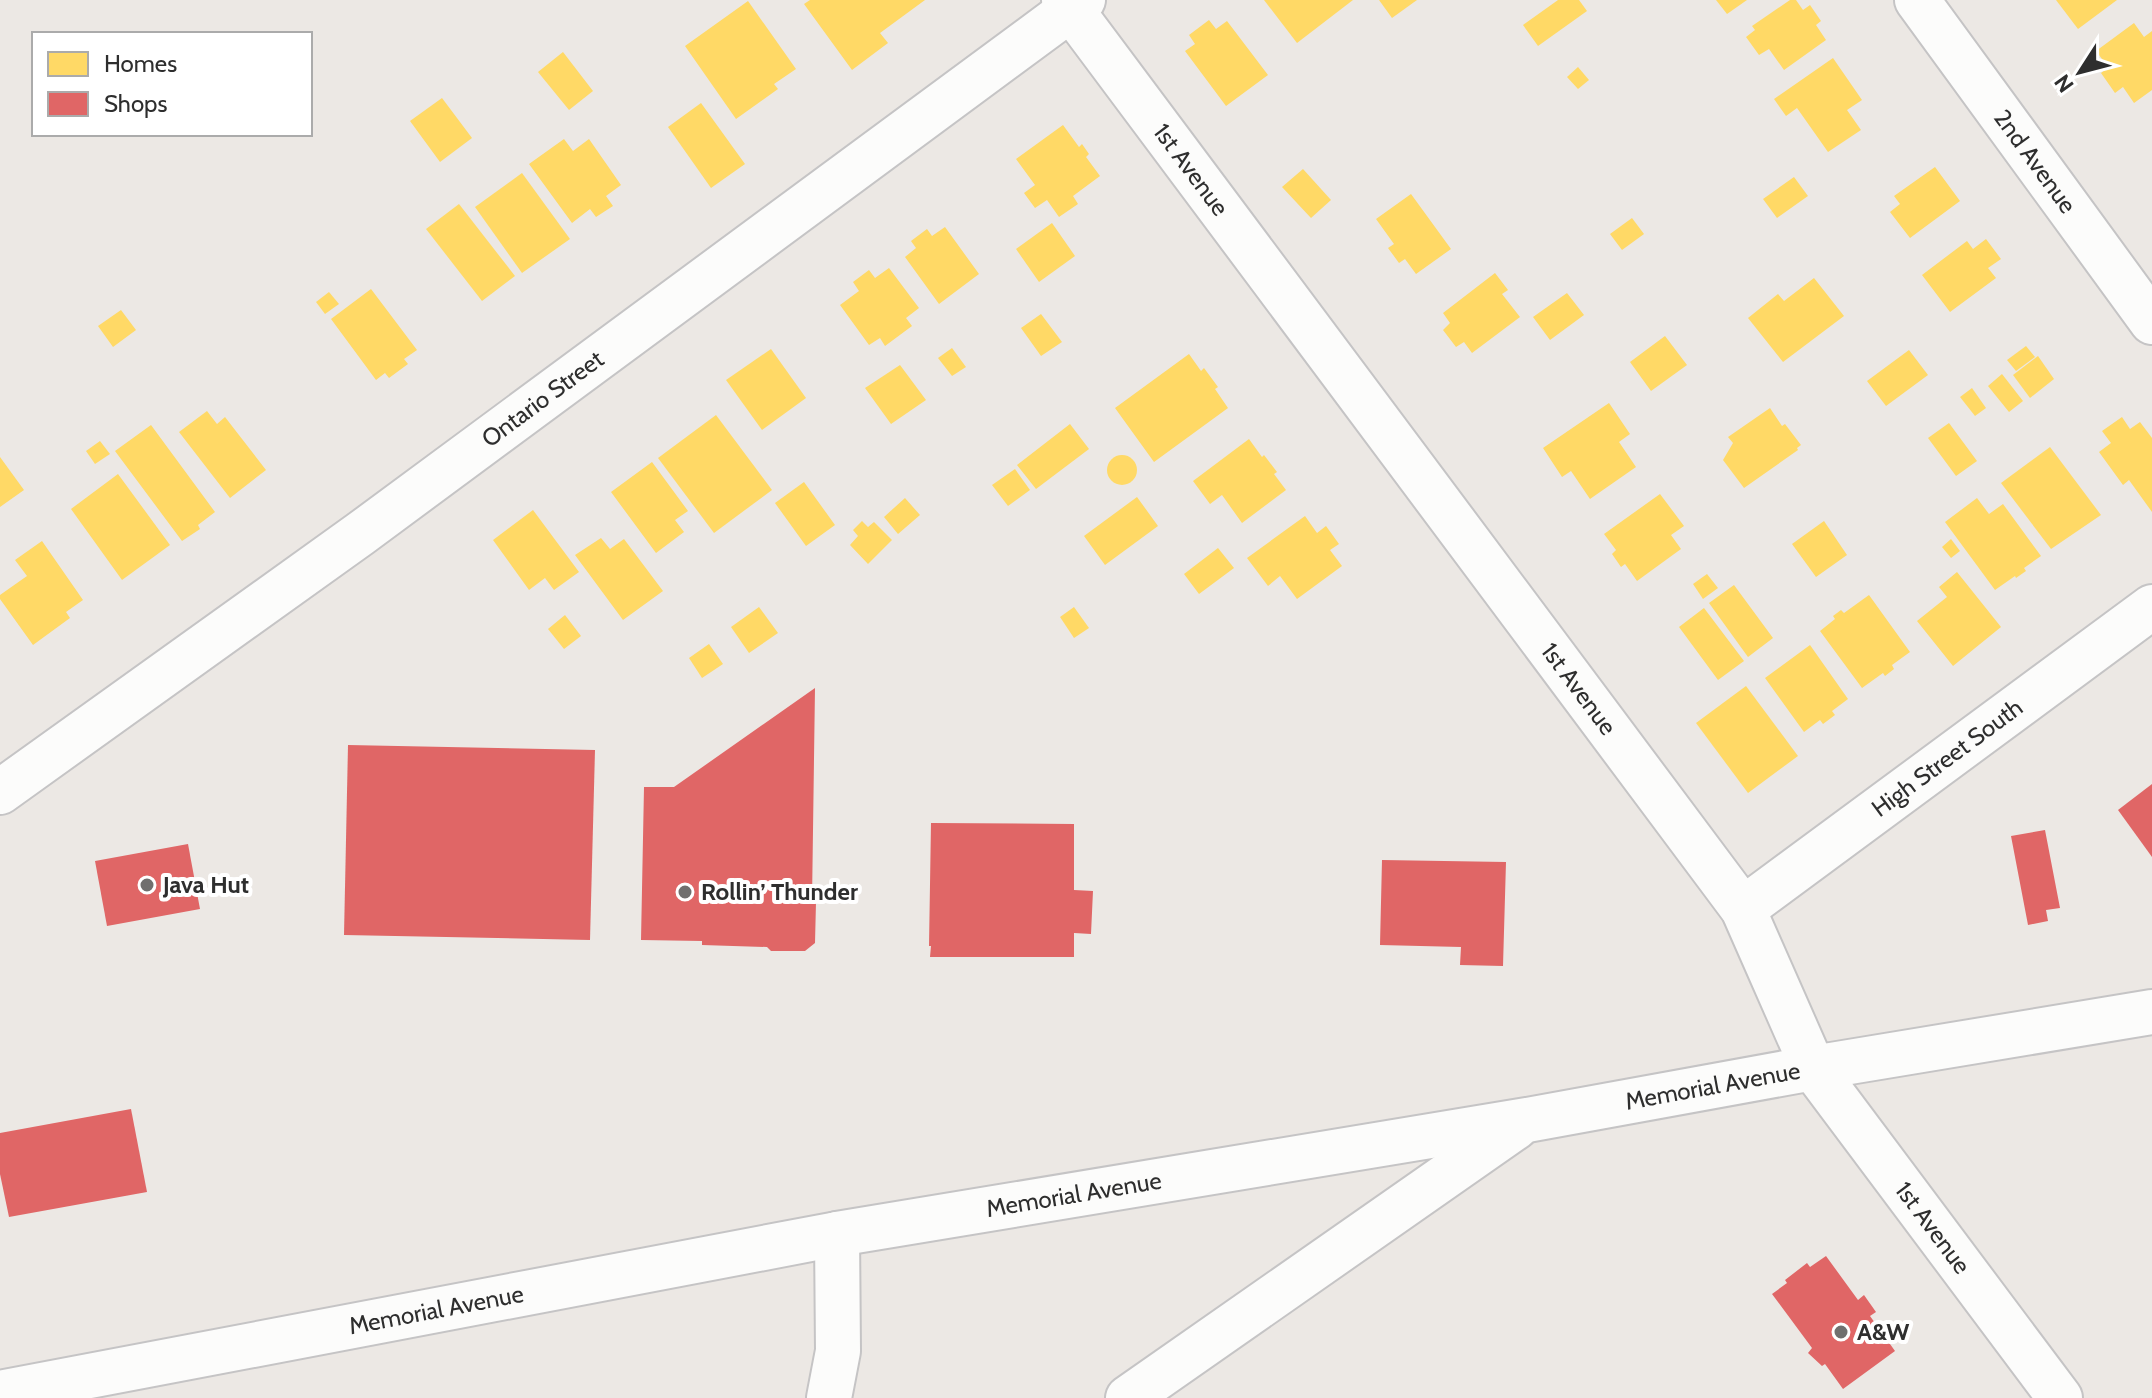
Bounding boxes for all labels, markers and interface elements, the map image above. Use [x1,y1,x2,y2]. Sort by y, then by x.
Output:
legend [32,32,312,136]
north arrow [2040,32,2120,112]
text: Homes [104,49,177,78]
text: N [2049,69,2080,98]
text: Shops [104,89,167,118]
street label: 2nd Avenue [1988,104,2083,219]
street label: 1st Avenue [1148,118,1235,221]
street label: Ontario Street [476,344,609,453]
street label: 1st Avenue [1535,637,1623,740]
street label: High Street South [1866,693,2028,823]
place label: Java Hut [162,870,249,899]
marker: Java Hut [138,876,156,894]
place label: Rollin’ Thunder [701,877,858,906]
marker: Rollin’ Thunder [676,883,694,901]
street label: Memorial Avenue [1623,1056,1802,1116]
street label: Memorial Avenue [984,1166,1164,1223]
street label: 1st Avenue [1889,1176,1977,1279]
street label: Memorial Avenue [346,1279,526,1340]
place label: A&W [1857,1317,1909,1346]
marker: A&W [1832,1323,1850,1341]

